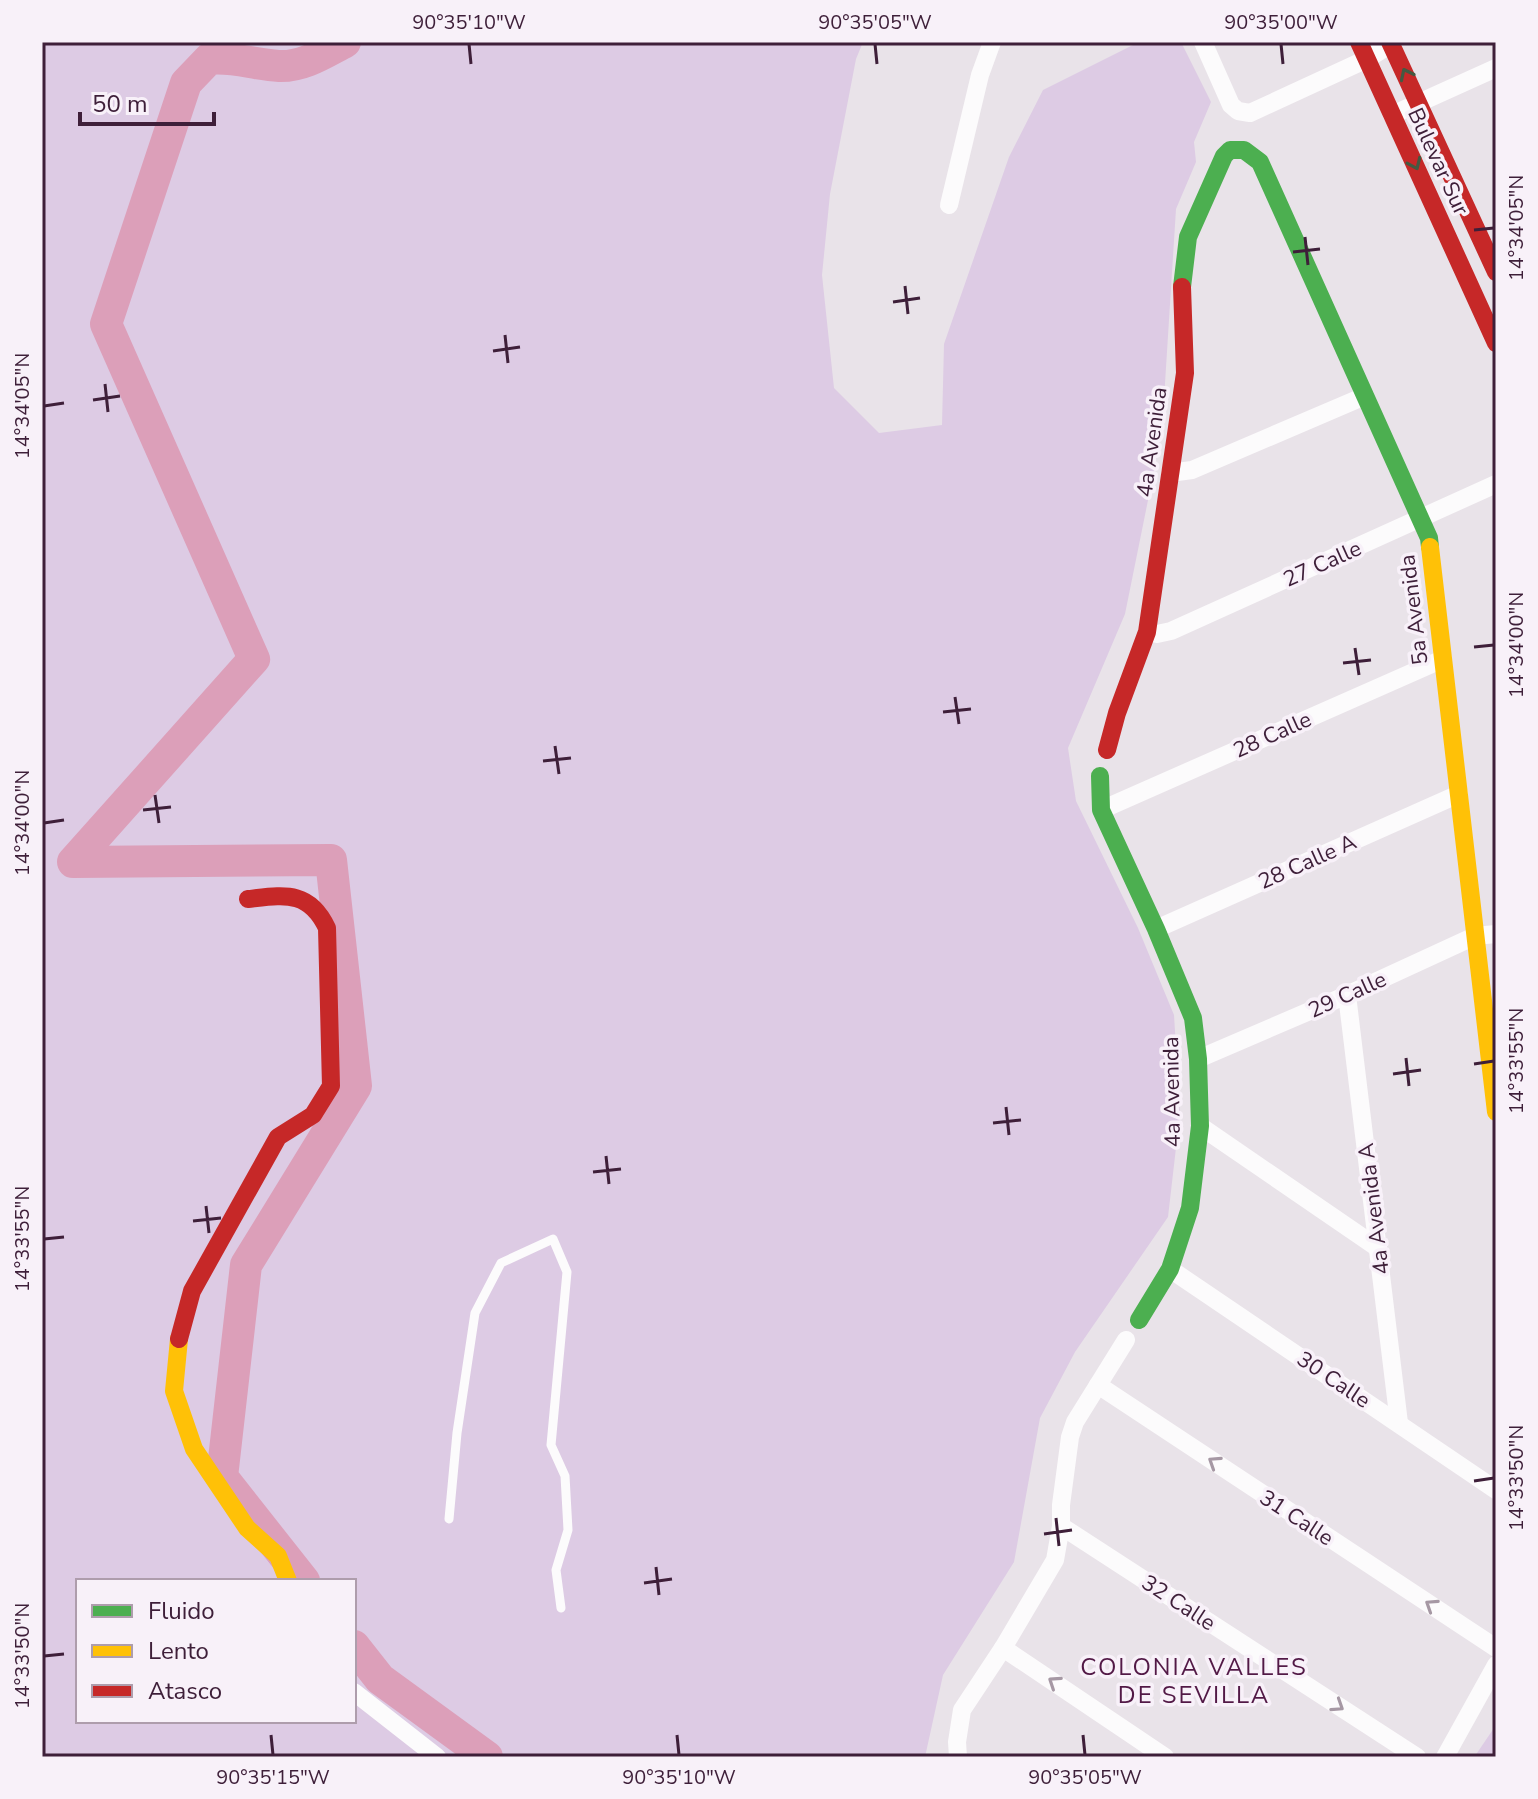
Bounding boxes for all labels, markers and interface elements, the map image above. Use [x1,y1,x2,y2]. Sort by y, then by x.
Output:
text: 90°35'10"W [412,9,526,36]
text: 90°35'05"W [818,9,932,36]
text: 90°35'00"W [1224,9,1338,36]
one-way arrow [1400,67,1416,82]
scale bar [80,76,214,126]
text: 50 m [92,88,148,120]
street label: Bulevar Sur [1400,103,1476,220]
one-way arrow [1405,156,1421,170]
text: 14°34'05"N [1503,175,1530,281]
text: 14°34'05"N [9,353,36,459]
street label: 4a Avenida [1129,385,1175,499]
street label: 27 Calle [1278,533,1366,594]
street label: 5a Avenida [1392,553,1436,667]
text: 14°34'00"N [1503,592,1530,698]
street label: 28 Calle [1228,704,1316,765]
text: 14°34'00"N [9,770,36,876]
street label: 28 Calle A [1254,827,1361,897]
street label: 29 Calle [1303,964,1391,1025]
text: 14°33'55"N [1503,1008,1530,1114]
street label: 4a Avenida [1156,1036,1188,1148]
street label: 4a Avenida A [1351,1141,1397,1277]
text: 14°33'55"N [9,1186,36,1292]
street label: 30 Calle [1291,1344,1376,1415]
text: 14°33'50"N [1503,1425,1530,1531]
one-way arrow [1208,1456,1223,1471]
street label: 31 Calle [1254,1483,1339,1553]
street label: 32 Calle [1136,1568,1221,1638]
legend [76,1579,356,1723]
text: Fluido [148,1595,215,1627]
one-way arrow [1425,1600,1440,1615]
text: 14°33'50"N [9,1603,36,1709]
text: Lento [148,1635,209,1667]
district label: COLONIA VALLES DE SEVILLA [1080,1651,1308,1711]
text: Atasco [148,1675,222,1707]
one-way arrow [1048,1677,1062,1692]
one-way arrow [1329,1696,1344,1711]
text: 90°35'15"W [216,1764,330,1791]
text: 90°35'10"W [622,1764,736,1791]
text: 90°35'05"W [1028,1764,1142,1791]

